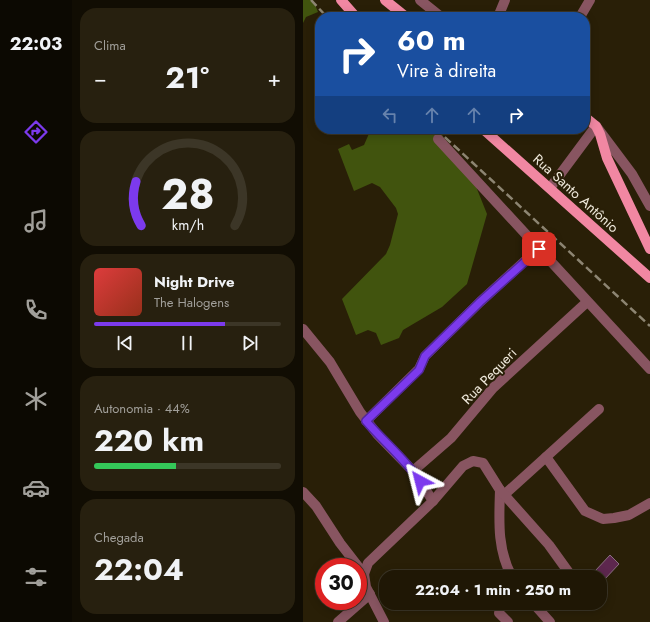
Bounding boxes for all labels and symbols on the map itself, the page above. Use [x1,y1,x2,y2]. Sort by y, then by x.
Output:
street label: Rua Santo Antônio [529,149,624,237]
pin [522,232,556,266]
street label: Rua Pequeri [457,343,521,409]
position arrow [399,460,441,502]
speed limit sign: 30 [315,558,367,610]

